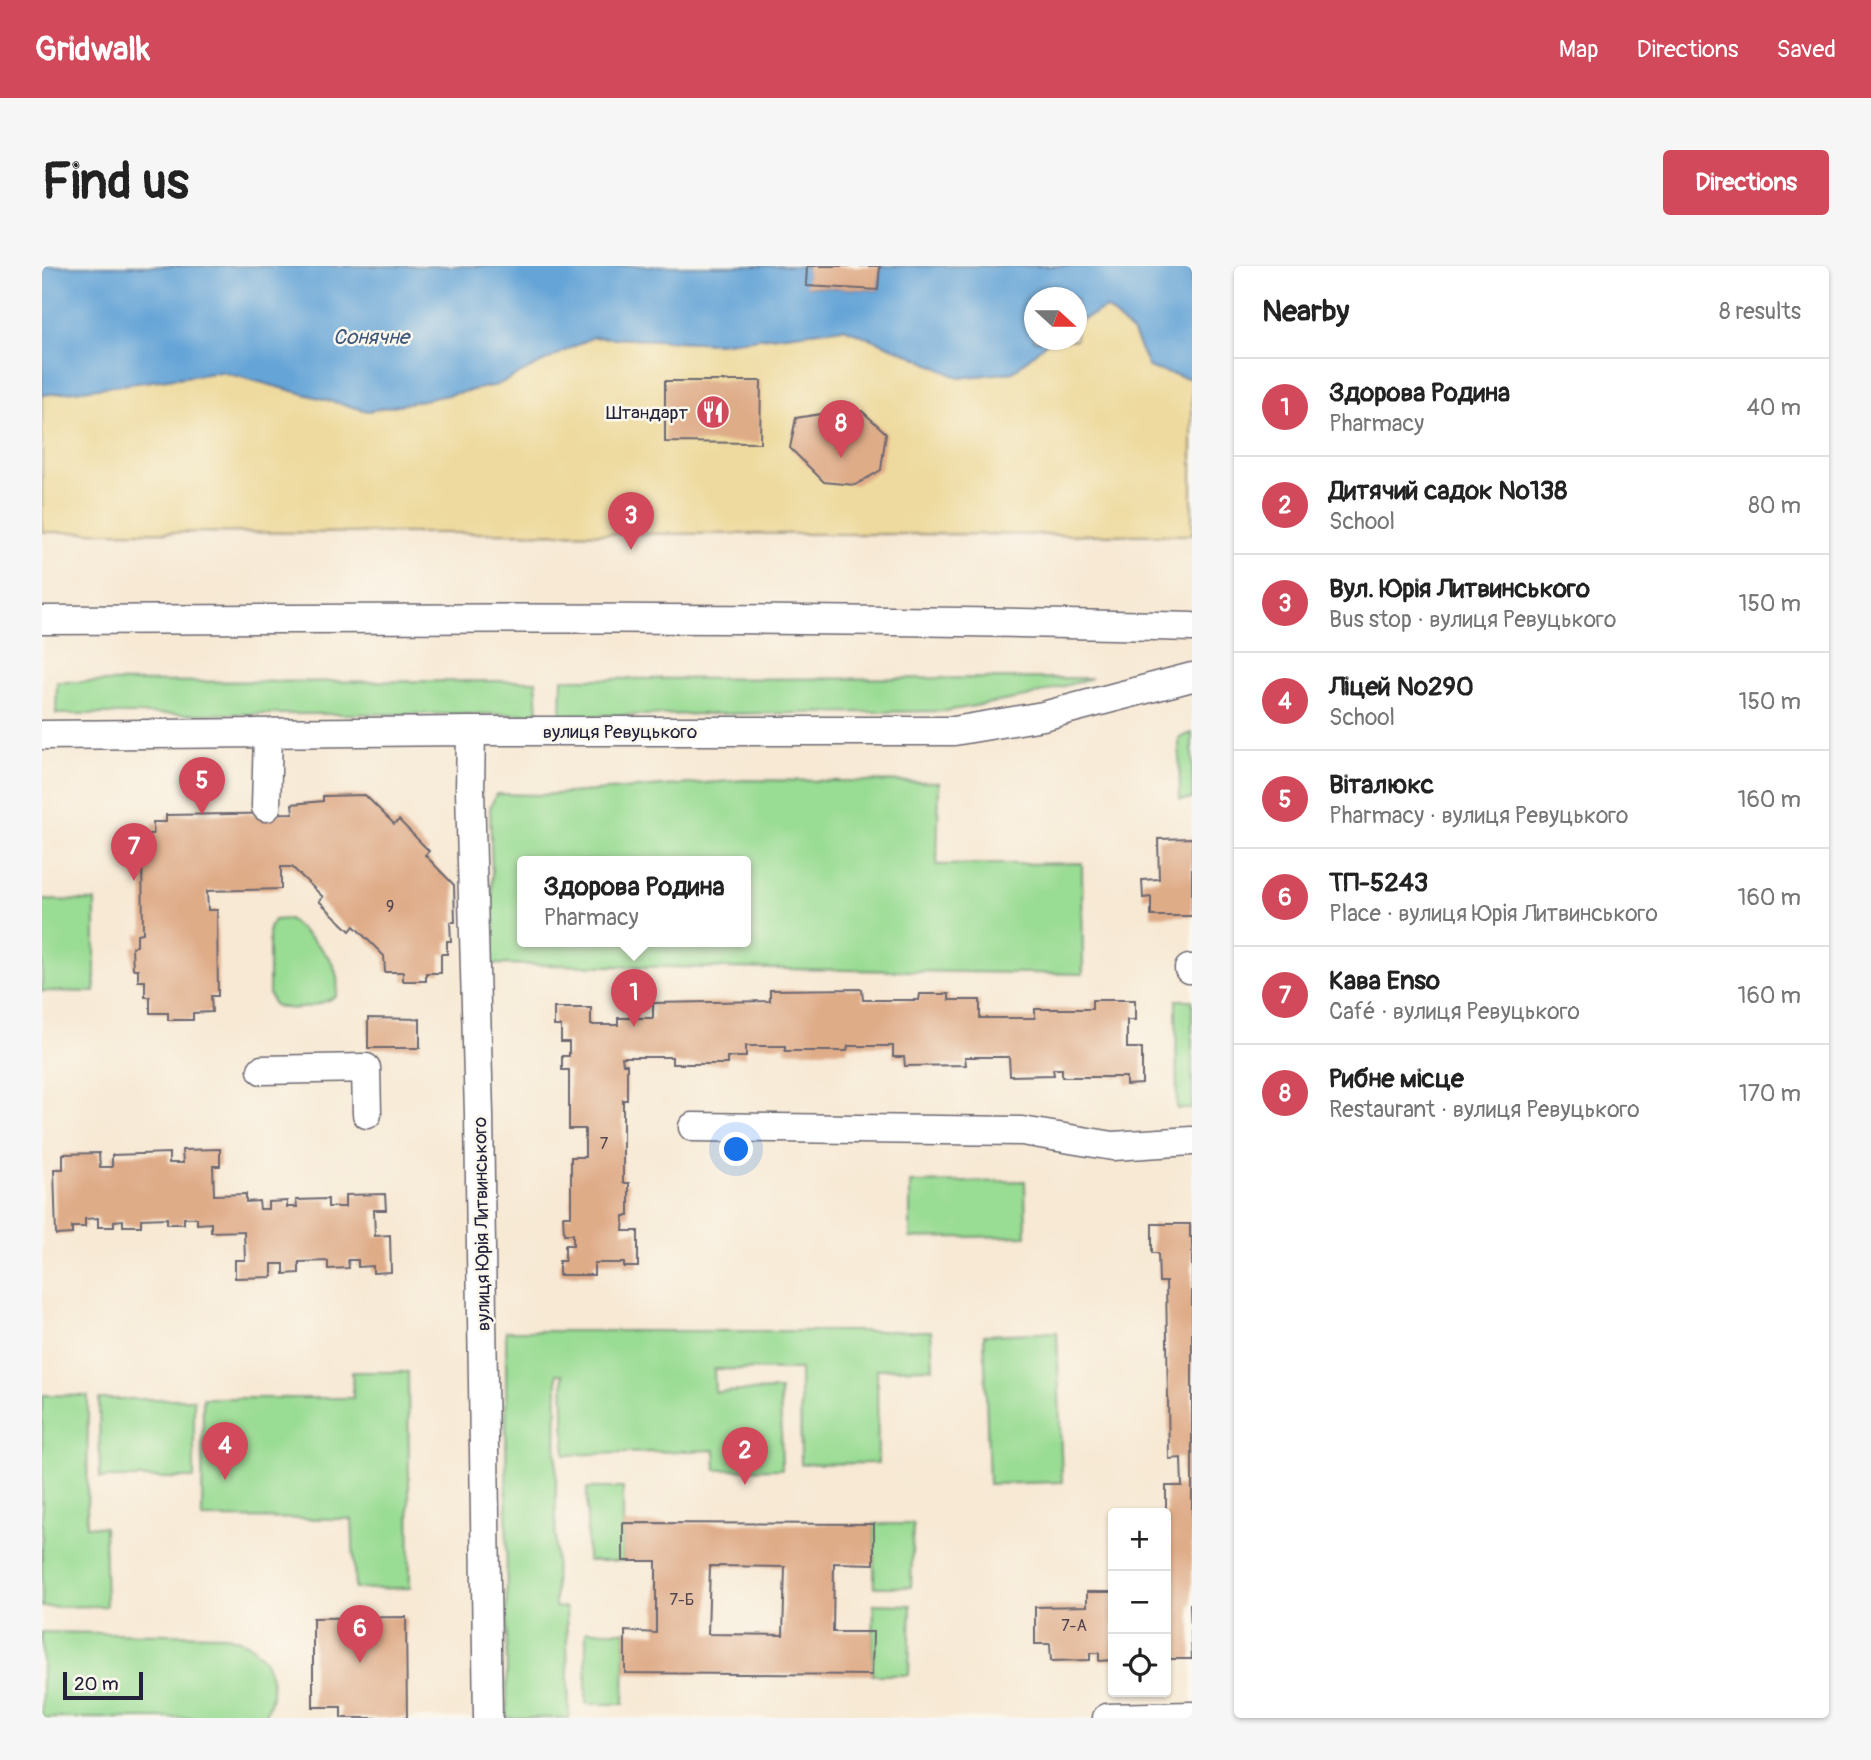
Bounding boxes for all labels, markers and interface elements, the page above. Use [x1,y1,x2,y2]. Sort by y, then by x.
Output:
text: Gridwalk [35,29,150,70]
text: Map [1559,35,1599,64]
text: Directions [1637,35,1738,64]
text: Saved [1776,35,1836,64]
button: Directions [1663,150,1829,215]
text: Find us [42,152,189,213]
north arrow [1024,287,1087,350]
text: Nearby [1262,293,1349,330]
text: 8 results [1719,297,1801,326]
water label: Сонячне [333,324,412,351]
text: Здорова Родина [1329,377,1510,409]
restaurant icon: Штандарт [694,393,732,431]
text: 1 [1281,393,1290,422]
text: 40 m [1747,393,1801,422]
pin: 8 [818,400,864,458]
place label: Штандарт [606,401,688,425]
text: Pharmacy [1329,409,1424,438]
text: Дитячий садок №138 [1329,475,1567,507]
text: 2 [1279,491,1291,520]
text: 80 m [1748,491,1801,520]
pin: 3 [608,492,654,550]
text: School [1329,507,1395,536]
text: Вул. Юрія Литвинського [1329,573,1590,605]
text: 3 [1279,589,1291,618]
text: 150 m [1738,589,1801,618]
text: Bus stop · вулиця Ревуцького [1329,605,1616,634]
text: Ліцей №290 [1329,671,1474,703]
text: 4 [1278,687,1292,716]
text: 150 m [1738,687,1801,716]
text: School [1329,703,1395,732]
street label: вулиця Ревуцького [543,720,697,744]
pin: 5 [179,757,225,815]
text: Віталюкс [1329,769,1434,801]
text: 5 [1279,785,1291,814]
text: 160 m [1737,785,1801,814]
text: Pharmacy · вулиця Ревуцького [1329,801,1628,830]
pin: 7 [111,823,157,881]
popup [517,856,751,947]
text: ТП-5243 [1329,867,1428,899]
text: Здорова Родина [543,871,725,903]
text: 6 [1278,883,1292,912]
text: 160 m [1737,883,1801,912]
house number: 9 [386,897,394,917]
text: Place · вулиця Юрія Литвинського [1329,899,1658,928]
text: Pharmacy [543,903,638,932]
text: Кава Enso [1329,965,1440,997]
pin: 1 [611,969,657,1027]
text: 7 [1279,981,1291,1010]
text: 160 m [1737,981,1801,1010]
text: Café · вулиця Ревуцького [1329,997,1580,1026]
text: Рибне місце [1329,1063,1464,1095]
text: 8 [1279,1079,1291,1108]
text: 170 m [1739,1079,1801,1108]
text: Restaurant · вулиця Ревуцького [1329,1095,1640,1124]
street label: вулиця Юрія Литвинського [468,1117,496,1331]
your location [719,1132,753,1166]
house number: 7 [600,1134,609,1154]
pin: 4 [202,1422,248,1480]
pin: 2 [722,1427,768,1485]
map controls [1108,1508,1171,1697]
button: + [1108,1508,1171,1571]
button: − [1108,1571,1171,1634]
house number: 7-Б [670,1590,694,1610]
pin: 6 [337,1605,383,1663]
house number: 7-А [1061,1616,1087,1636]
button: locate [1108,1634,1171,1697]
scale bar [63,1669,144,1701]
text: 20 m [74,1672,119,1696]

